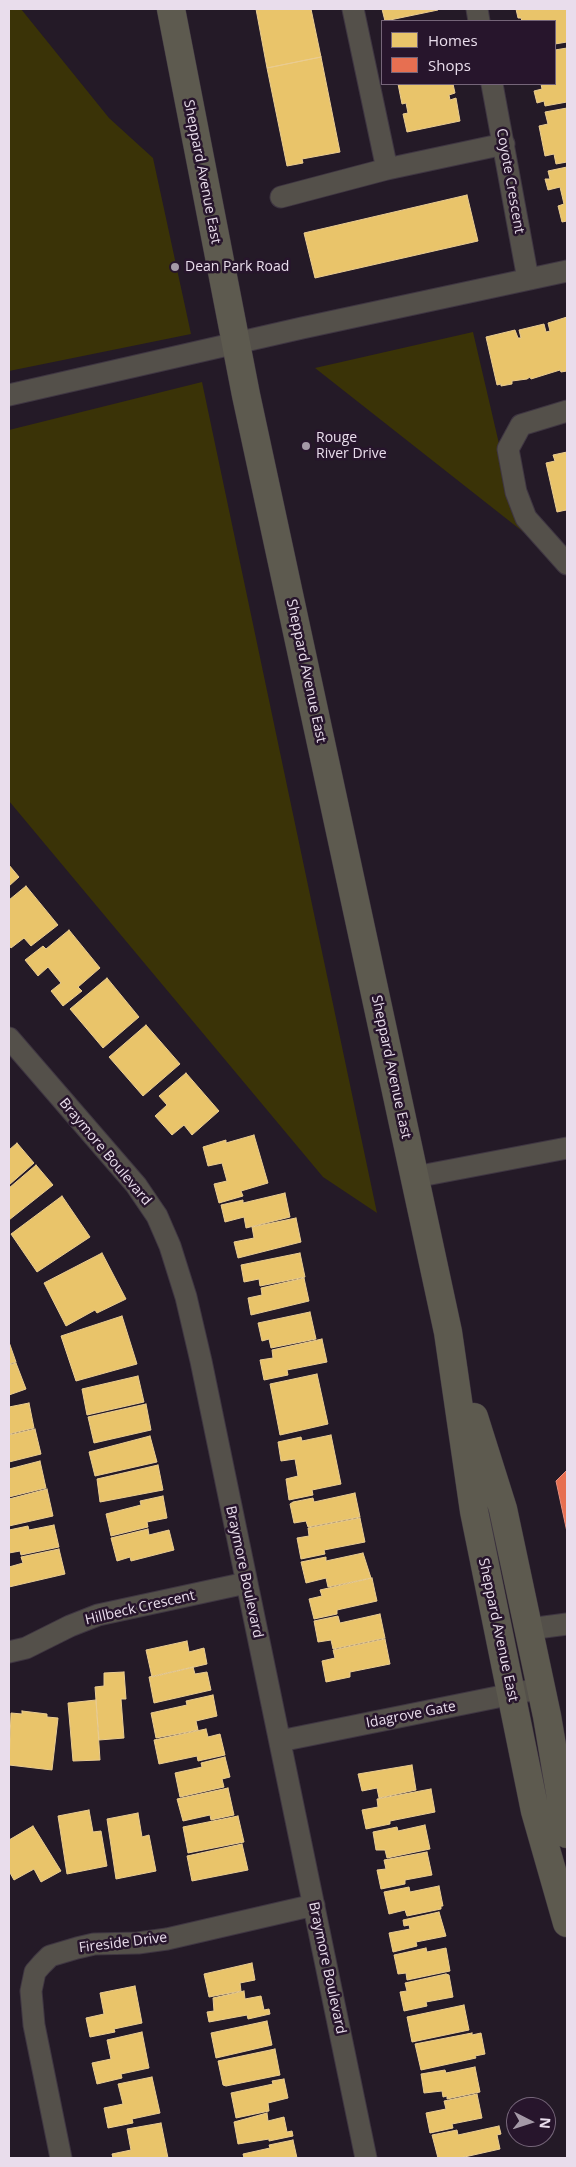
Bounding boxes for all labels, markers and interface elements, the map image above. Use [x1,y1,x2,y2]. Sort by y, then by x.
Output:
legend [381,20,556,85]
text: Homes [428,30,478,50]
text: Shops [428,55,471,75]
street label: Sheppard Avenue East [180,98,224,246]
street label: Coyote Crescent [492,127,528,235]
place label: Dean Park Road [185,259,289,275]
marker: Dean Park Road [169,261,181,273]
place label: Rouge River Drive [316,430,387,462]
marker: Rouge River Drive [300,440,312,452]
street label: Sheppard Avenue East [283,598,329,744]
street label: Sheppard Avenue East [368,994,414,1140]
street label: Braymore Boulevard [55,1095,155,1209]
street label: Braymore Boulevard [222,1504,266,1640]
street label: Sheppard Avenue East [475,1557,521,1703]
street label: Hillbeck Crescent [83,1587,197,1629]
street label: Idagrove Gate [365,1698,457,1732]
street label: Braymore Boulevard [305,1900,349,2036]
street label: Fireside Drive [78,1929,168,1957]
north arrow [506,2097,556,2147]
text: N [535,2117,555,2130]

